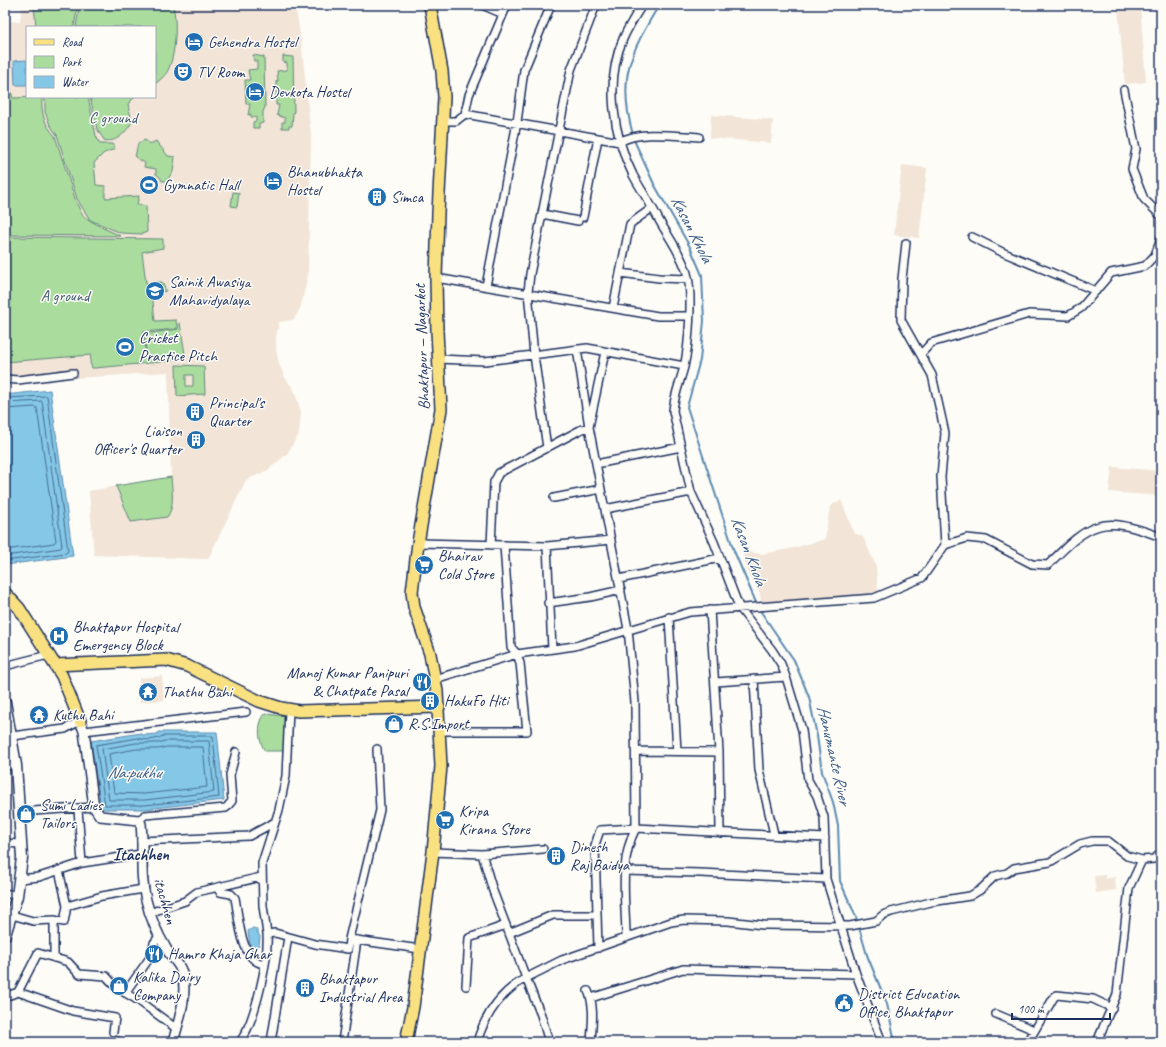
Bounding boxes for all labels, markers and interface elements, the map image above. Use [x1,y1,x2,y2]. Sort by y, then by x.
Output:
legend [26,26,156,98]
hotel icon: Gehendra Hostel [183,31,205,53]
place label: Gehendra Hostel [208,32,300,52]
text: Road [62,34,84,50]
text: Park [62,54,83,70]
theatre icon: TV Room [172,61,194,83]
place label: TV Room [197,62,247,82]
text: Water [62,74,90,90]
hotel icon: Devkota Hostel [244,81,266,103]
place label: Devkota Hostel [269,82,353,102]
park label: C ground [89,108,140,128]
place label: Bhanubhakta Hostel [287,162,363,200]
hotel icon: Bhanubhakta Hostel [262,170,284,192]
sports icon: Gymnatic Hall [138,174,160,196]
place label: Gymnatic Hall [163,175,242,195]
building icon: Simca [366,186,388,208]
place label: Simca [391,187,425,207]
water label: Kasan Khola [666,192,718,267]
place label: Sainik Awasiya Mahavidyalaya [169,272,252,310]
school or university icon: Sainik Awasiya Mahavidyalaya [144,280,166,302]
street label: Bhaktapur — Nagarkot [410,282,434,410]
park label: A ground [41,286,92,306]
place label: Cricket Practice Pitch [139,328,219,366]
sports icon: Cricket Practice Pitch [114,336,136,358]
place label: Principal's Quarter [209,393,266,431]
building icon: Principal's Quarter [184,401,206,423]
place label: Liaison Officer's Quarter [93,421,184,459]
building icon: Liaison Officer's Quarter [185,429,207,451]
water label: Kasan Khola [726,514,772,590]
place label: Bhairav Cold Store [438,546,496,584]
supermarket icon: Bhairav Cold Store [413,554,435,576]
place label: Bhaktapur Hospital Emergency Block [73,617,182,655]
hospital icon: Bhaktapur Hospital Emergency Block [48,625,70,647]
place label: Manoj Kumar Panipuri & Chatpate Pasal [287,663,411,701]
restaurant icon: Manoj Kumar Panipuri & Chatpate Pasal [411,671,433,693]
temple icon: Thathu Bahi [137,681,159,703]
place label: Thathu Bahi [162,682,234,702]
building icon: HakuFo Hiti [419,690,441,712]
place label: HakuFo Hiti [444,691,511,711]
temple icon: Kuthu Bahi [28,704,50,726]
water label: Hanumante River [812,704,856,809]
place label: Kuthu Bahi [53,705,115,725]
shop icon: R.S.Import [383,713,405,735]
place label: R.S.Import [408,714,471,734]
water label: Na:pukhu [107,762,164,783]
place label: Sumi Ladies Tailors [40,795,104,833]
place label: Kripa Kirana Store [459,801,531,839]
shop icon: Sumi Ladies Tailors [15,803,37,825]
supermarket icon: Kripa Kirana Store [434,809,456,831]
place label: Dinesh Raj Baidya [570,837,630,875]
district label: Itachhen [113,844,170,865]
building icon: Dinesh Raj Baidya [545,845,567,867]
street label: itachhen [149,875,181,927]
restaurant icon: Hamro Khaja Ghar [143,943,165,965]
place label: Hamro Khaja Ghar [168,944,273,964]
place label: Kalika Dairy Company [133,967,201,1005]
place label: Bhaktapur Industrial Area [319,969,404,1007]
shop icon: Kalika Dairy Company [108,975,130,997]
building icon: Bhaktapur Industrial Area [294,977,316,999]
place label: District Education Office, Bhaktapur [858,984,960,1022]
public building icon: District Education Office, Bhaktapur [833,992,855,1014]
scale bar [1012,995,1110,1021]
text: 100 m [1018,1001,1045,1017]

